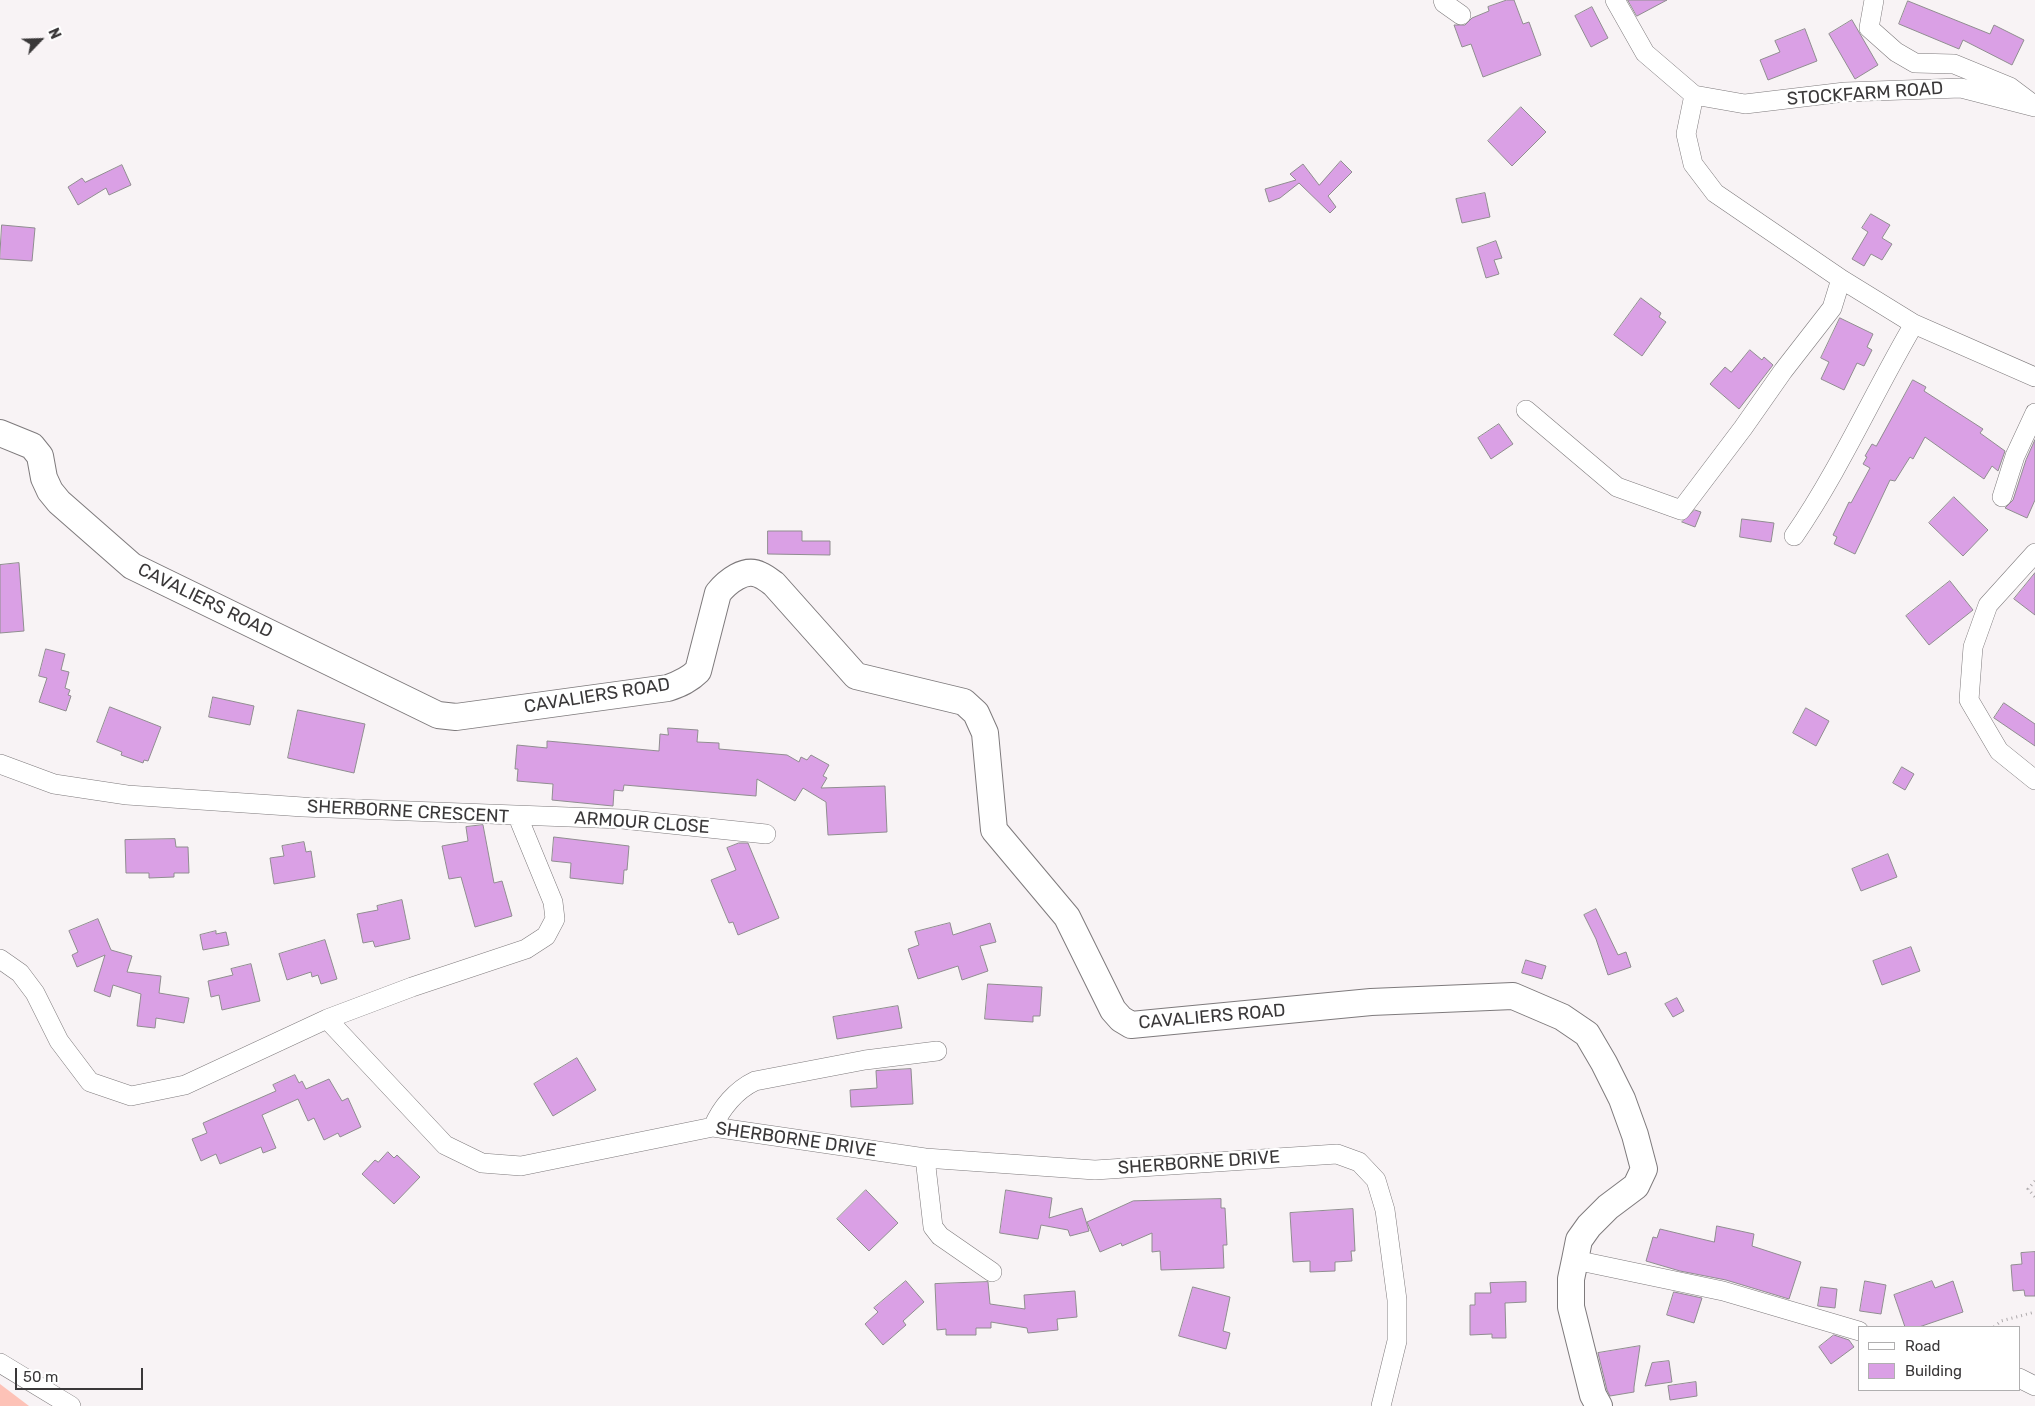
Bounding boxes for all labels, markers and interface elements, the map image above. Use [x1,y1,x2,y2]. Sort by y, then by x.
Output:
north arrow [15,15,65,65]
text: N [44,26,64,42]
street label: STOCKFARM ROAD [1786,78,1944,110]
street label: CAVALIERS ROAD [134,559,276,643]
street label: CAVALIERS ROAD [522,674,672,718]
street label: SHERBORNE CRESCENT [306,796,510,828]
street label: ARMOUR CLOSE [574,808,710,838]
street label: CAVALIERS ROAD [1138,1000,1286,1034]
street label: SHERBORNE DRIVE [714,1118,878,1162]
street label: SHERBORNE DRIVE [1117,1147,1281,1179]
legend [1858,1326,2020,1391]
text: Road [1905,1337,1941,1355]
scale bar [18,1358,145,1390]
text: Building [1905,1362,1962,1380]
text: 50 m [23,1368,58,1386]

